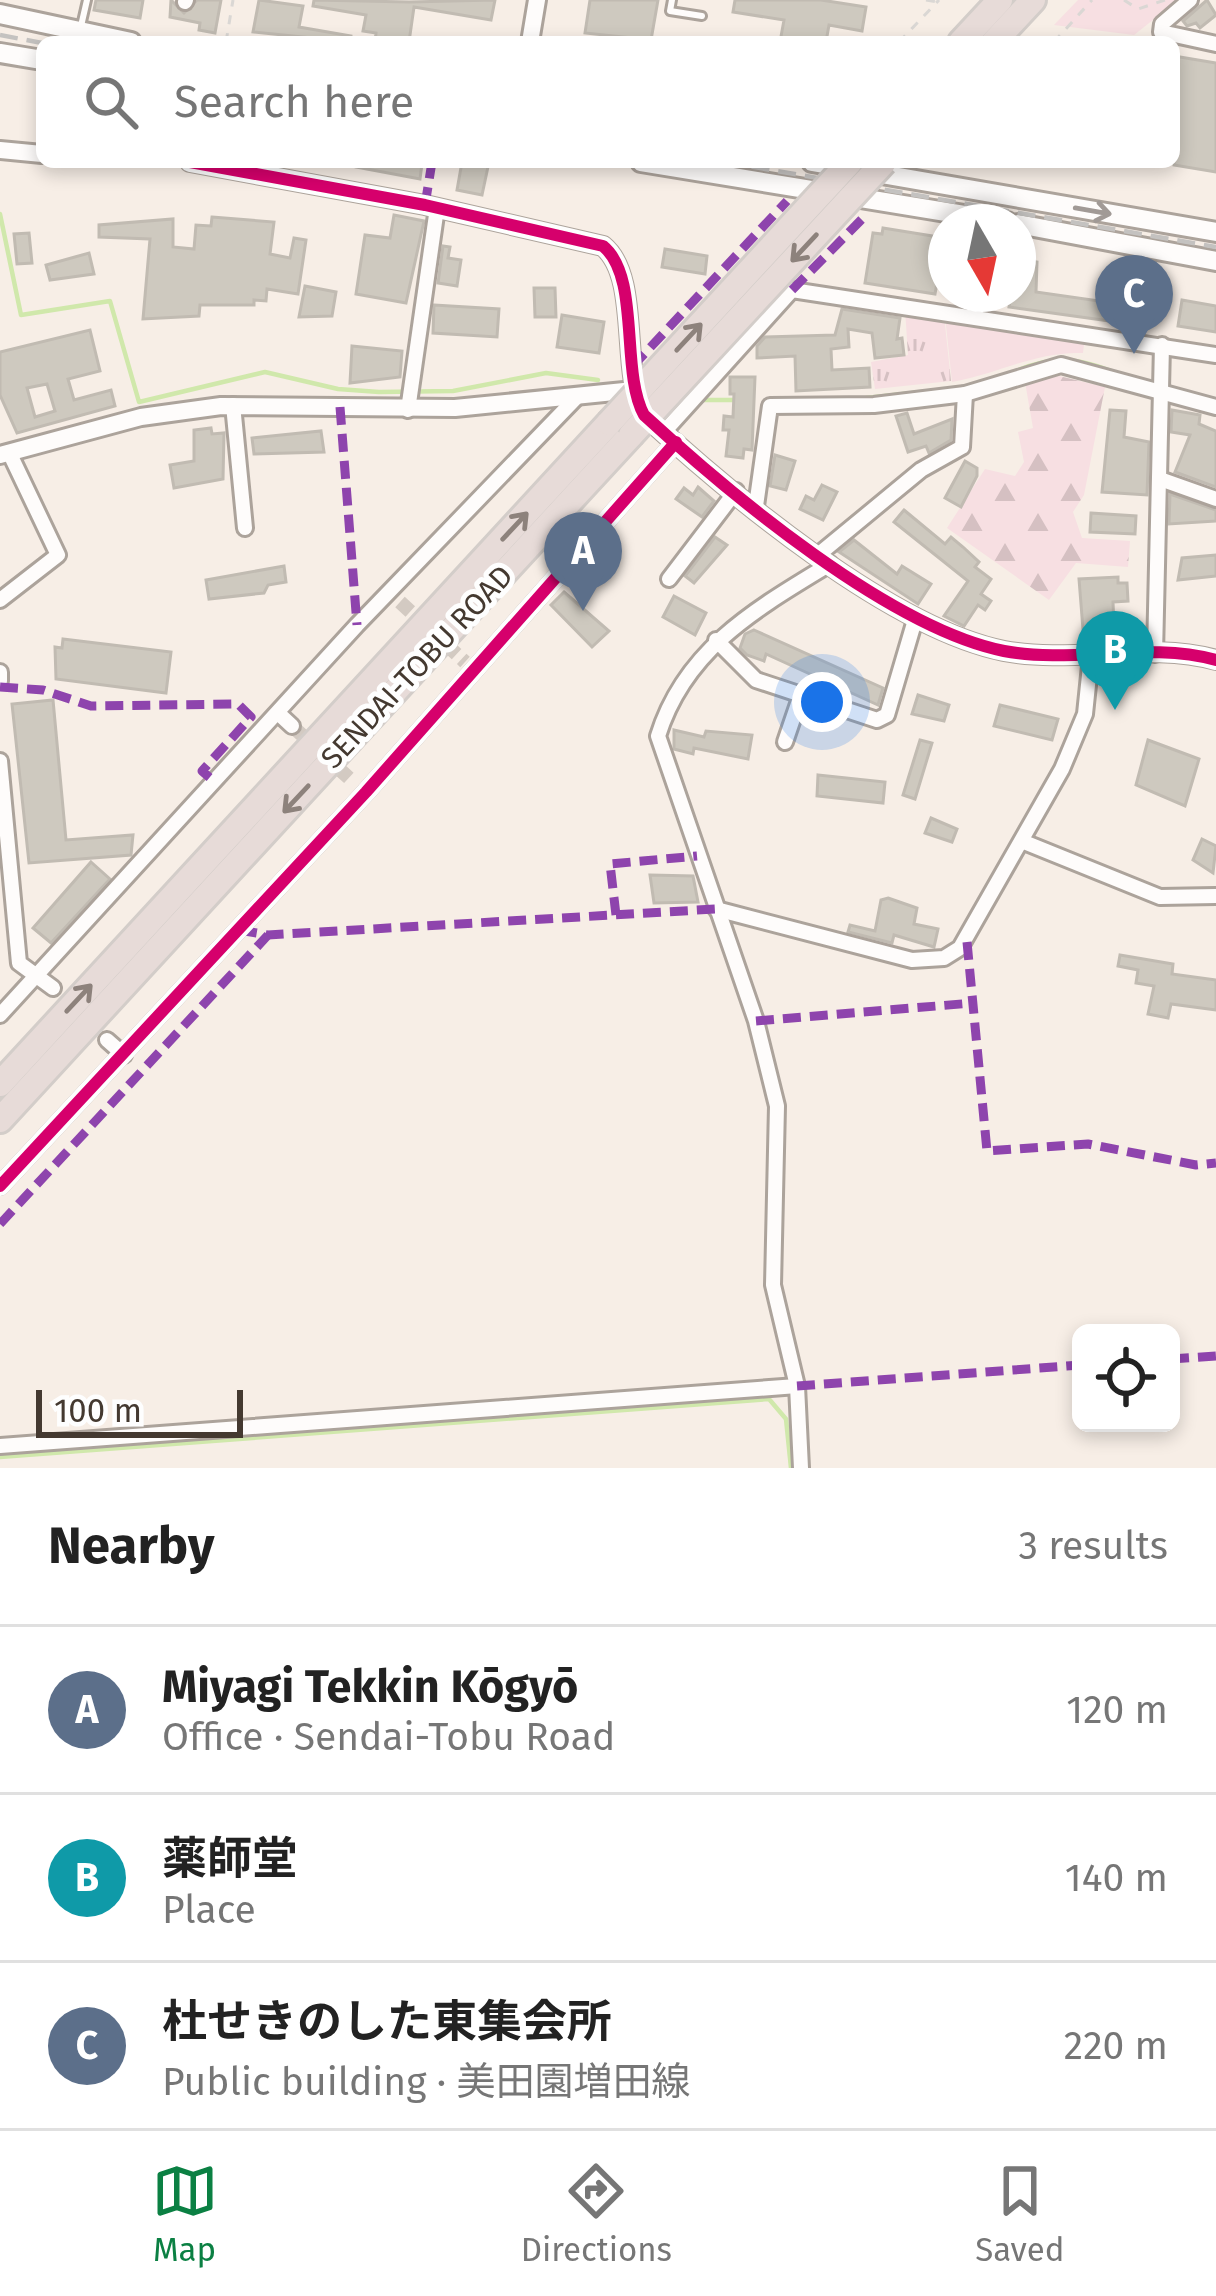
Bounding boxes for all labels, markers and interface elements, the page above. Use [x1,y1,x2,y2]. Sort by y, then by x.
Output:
search box [36,36,1180,168]
icon: search [78,69,144,135]
text: Search here [174,75,414,129]
one-way arrow [1072,200,1111,223]
north arrow [928,204,1036,312]
one-way arrow [791,233,819,262]
pin: C [1095,255,1173,354]
one-way arrow [674,323,702,352]
one-way arrow [500,511,528,541]
pin: A [544,512,622,611]
street label: SENDAI-TOBU ROAD [314,558,520,776]
pin: B [1076,611,1154,710]
your location [792,672,852,732]
one-way arrow [283,784,310,814]
one-way arrow [65,983,93,1013]
map controls [1072,1324,1180,1432]
button: locate [1072,1324,1180,1432]
scale bar [36,1384,243,1437]
text: 100 m [54,1391,142,1431]
text: Nearby [48,1515,214,1577]
text: 3 results [1018,1523,1168,1569]
text: Miyagi Tekkin Kōgyō [162,1660,578,1714]
text: A [75,1687,99,1733]
text: 120 m [1066,1687,1168,1733]
text: Office · Sendai-Tobu Road [162,1714,615,1760]
text: 薬師堂 [162,1832,297,1886]
text: B [75,1855,99,1901]
text: 140 m [1065,1855,1168,1901]
text: Place [162,1887,256,1933]
text: 杜せきのした東集会所 [162,1995,612,2049]
text: C [76,2023,98,2069]
text: 220 m [1064,2023,1168,2069]
text: Public building · 美田園増田線 [162,2059,690,2105]
tab: Map [152,2158,218,2270]
tab: Directions [521,2158,672,2270]
tab: Saved [975,2158,1064,2270]

